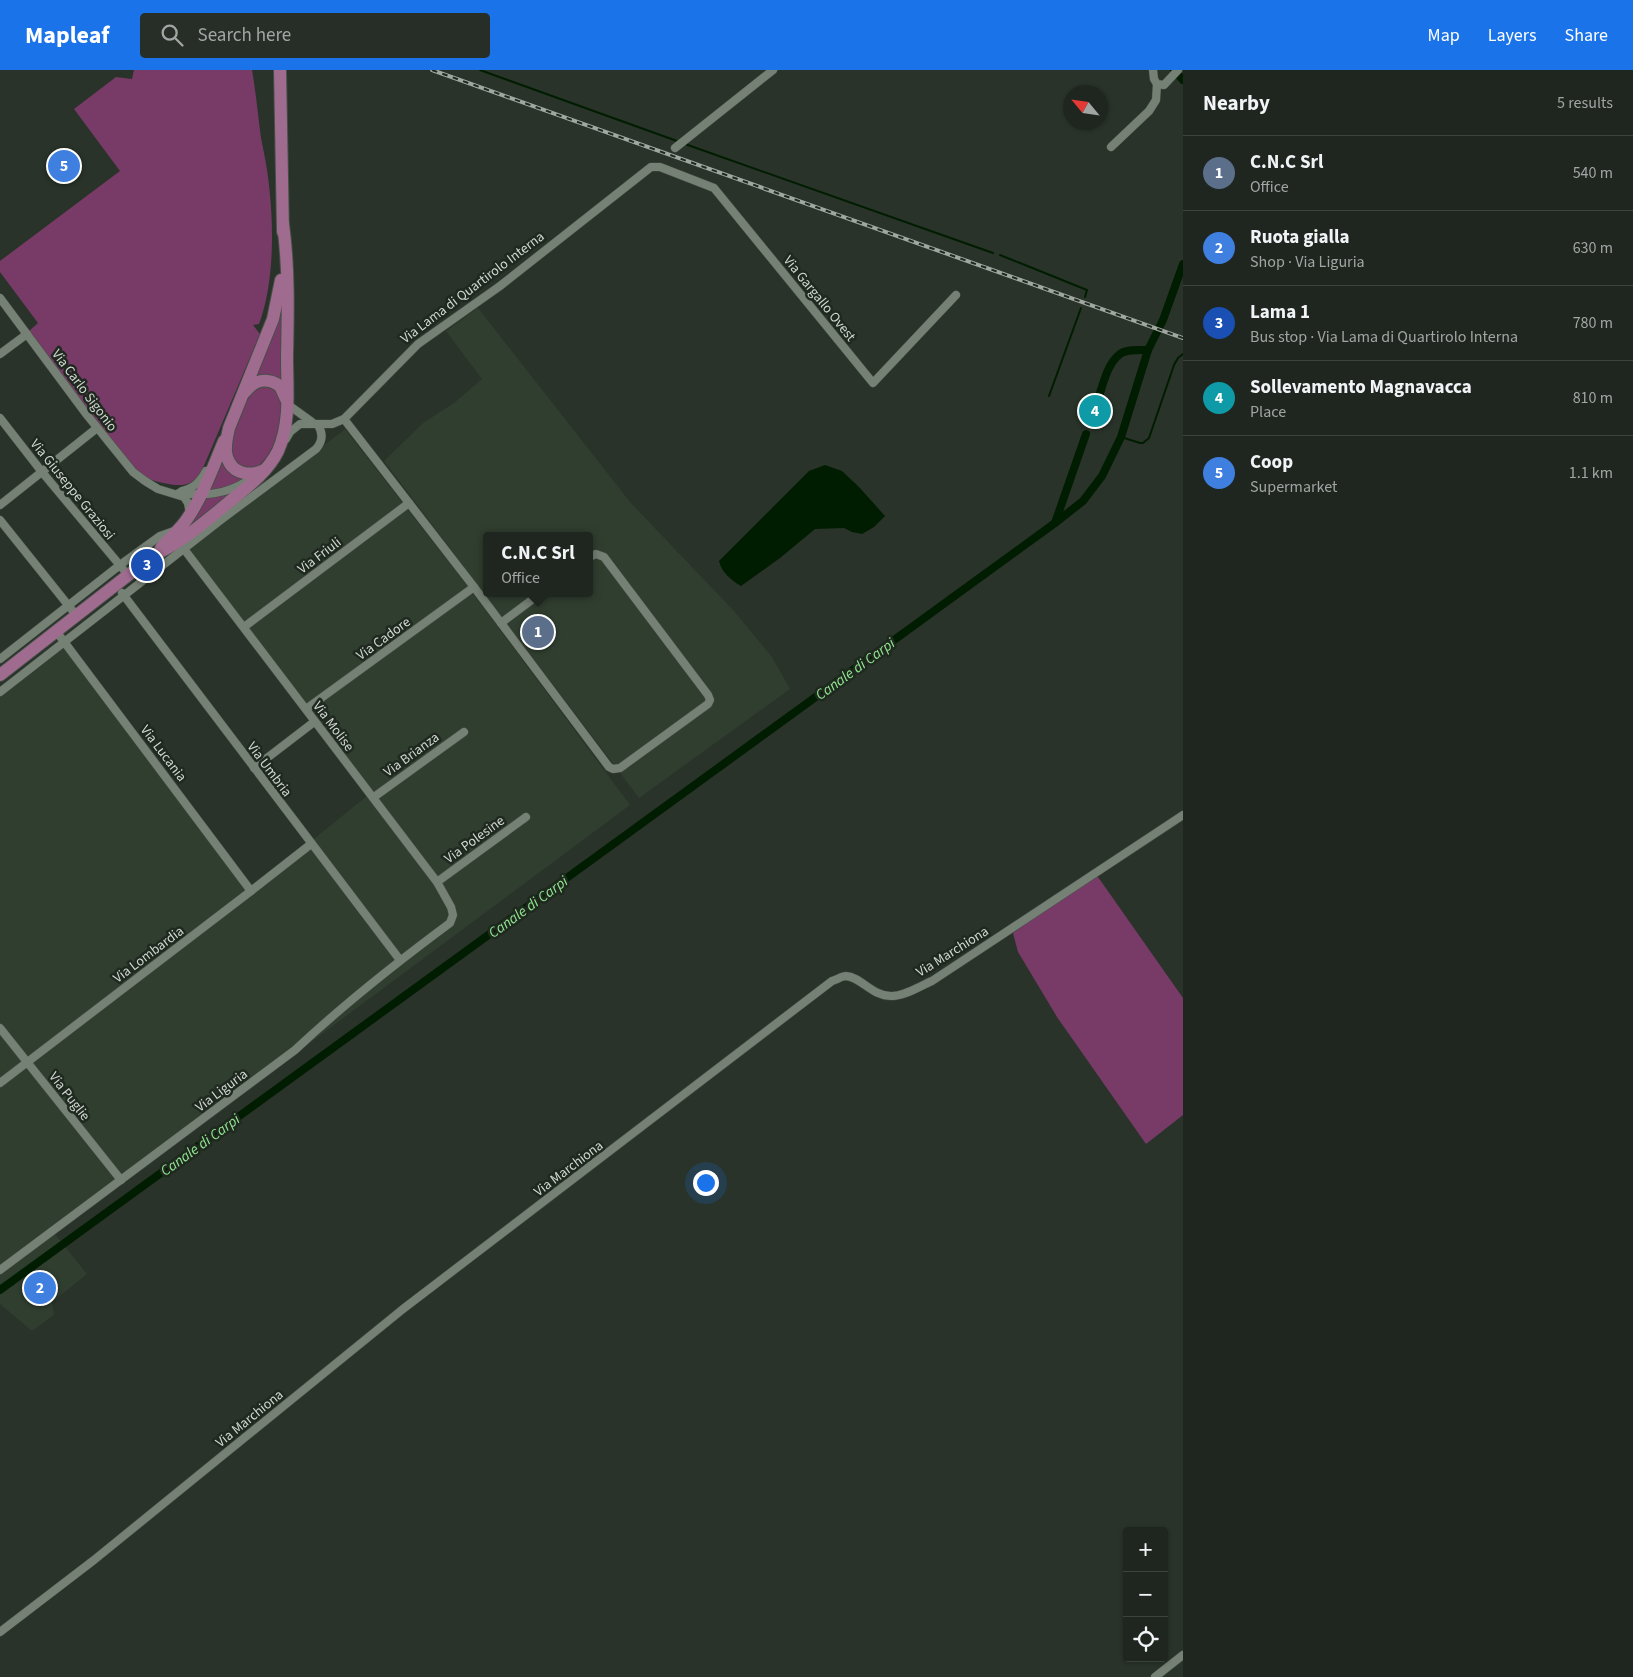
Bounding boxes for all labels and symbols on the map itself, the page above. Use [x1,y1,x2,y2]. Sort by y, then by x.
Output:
north arrow [1063,85,1108,130]
pin: 5 [48,147,80,185]
street label: Via Lama di Quartirolo Interna [396,227,549,349]
street label: Via Gargallo Ovest [778,251,860,346]
street label: Via Carlo Sigonio [47,345,122,436]
pin: 4 [1079,392,1111,430]
street label: Via Giuseppe Graziosi [25,435,119,544]
street label: Via Friuli [294,533,346,579]
pin: 3 [131,546,163,584]
street label: Via Cadore [352,612,415,665]
pin: 1 [522,613,554,651]
water label: Canale di Carpi [811,633,900,705]
street label: Via Molise [308,697,359,756]
street label: Via Lucania [135,721,191,786]
street label: Via Brianza [380,728,444,782]
street label: Via Umbria [242,738,297,801]
street label: Via Polesine [440,811,509,869]
water label: Canale di Carpi [484,871,573,943]
street label: Via Lombardia [109,922,188,988]
street label: Via Marchiona [912,922,993,982]
street label: Via Liguria [191,1065,252,1117]
street label: Via Puglie [44,1068,95,1125]
water label: Canale di Carpi [156,1109,245,1181]
street label: Via Marchiona [530,1136,607,1202]
your location [693,1170,719,1196]
pin: 2 [24,1269,56,1307]
street label: Via Marchiona [211,1385,288,1452]

